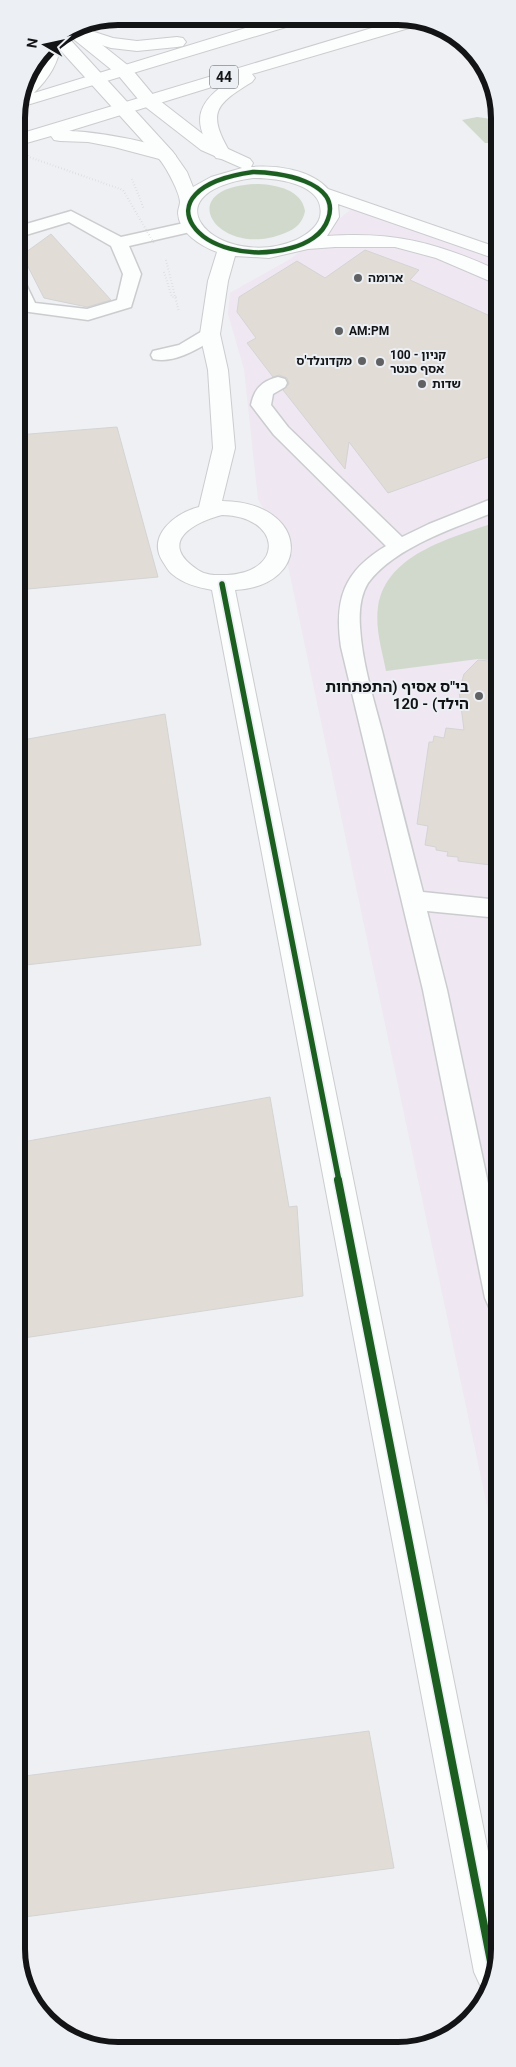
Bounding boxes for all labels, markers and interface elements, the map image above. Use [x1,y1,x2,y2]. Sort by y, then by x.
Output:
north arrow [20,20,70,70]
text: N [23,37,41,49]
road number: 44 [210,66,238,88]
place label: ארומה [368,271,403,285]
marker: ארומה [352,272,364,284]
place label: AM:PM [349,324,389,338]
marker: AM:PM [333,325,345,337]
place label: 100 - קניון אסף סנטר [390,348,446,376]
place label: מקדונלד'ס [296,354,353,368]
marker: מקדונלד'ס [356,355,368,367]
marker: 100 - קניון אסף סנטר [374,356,386,368]
place label: שדות [432,377,461,391]
marker: שדות [416,378,428,390]
place label: בי"ס אסיף (התפתחות הילד) - 120 [325,678,469,713]
marker: בי"ס אסיף (התפתחות הילד) - 120 [473,690,485,702]

